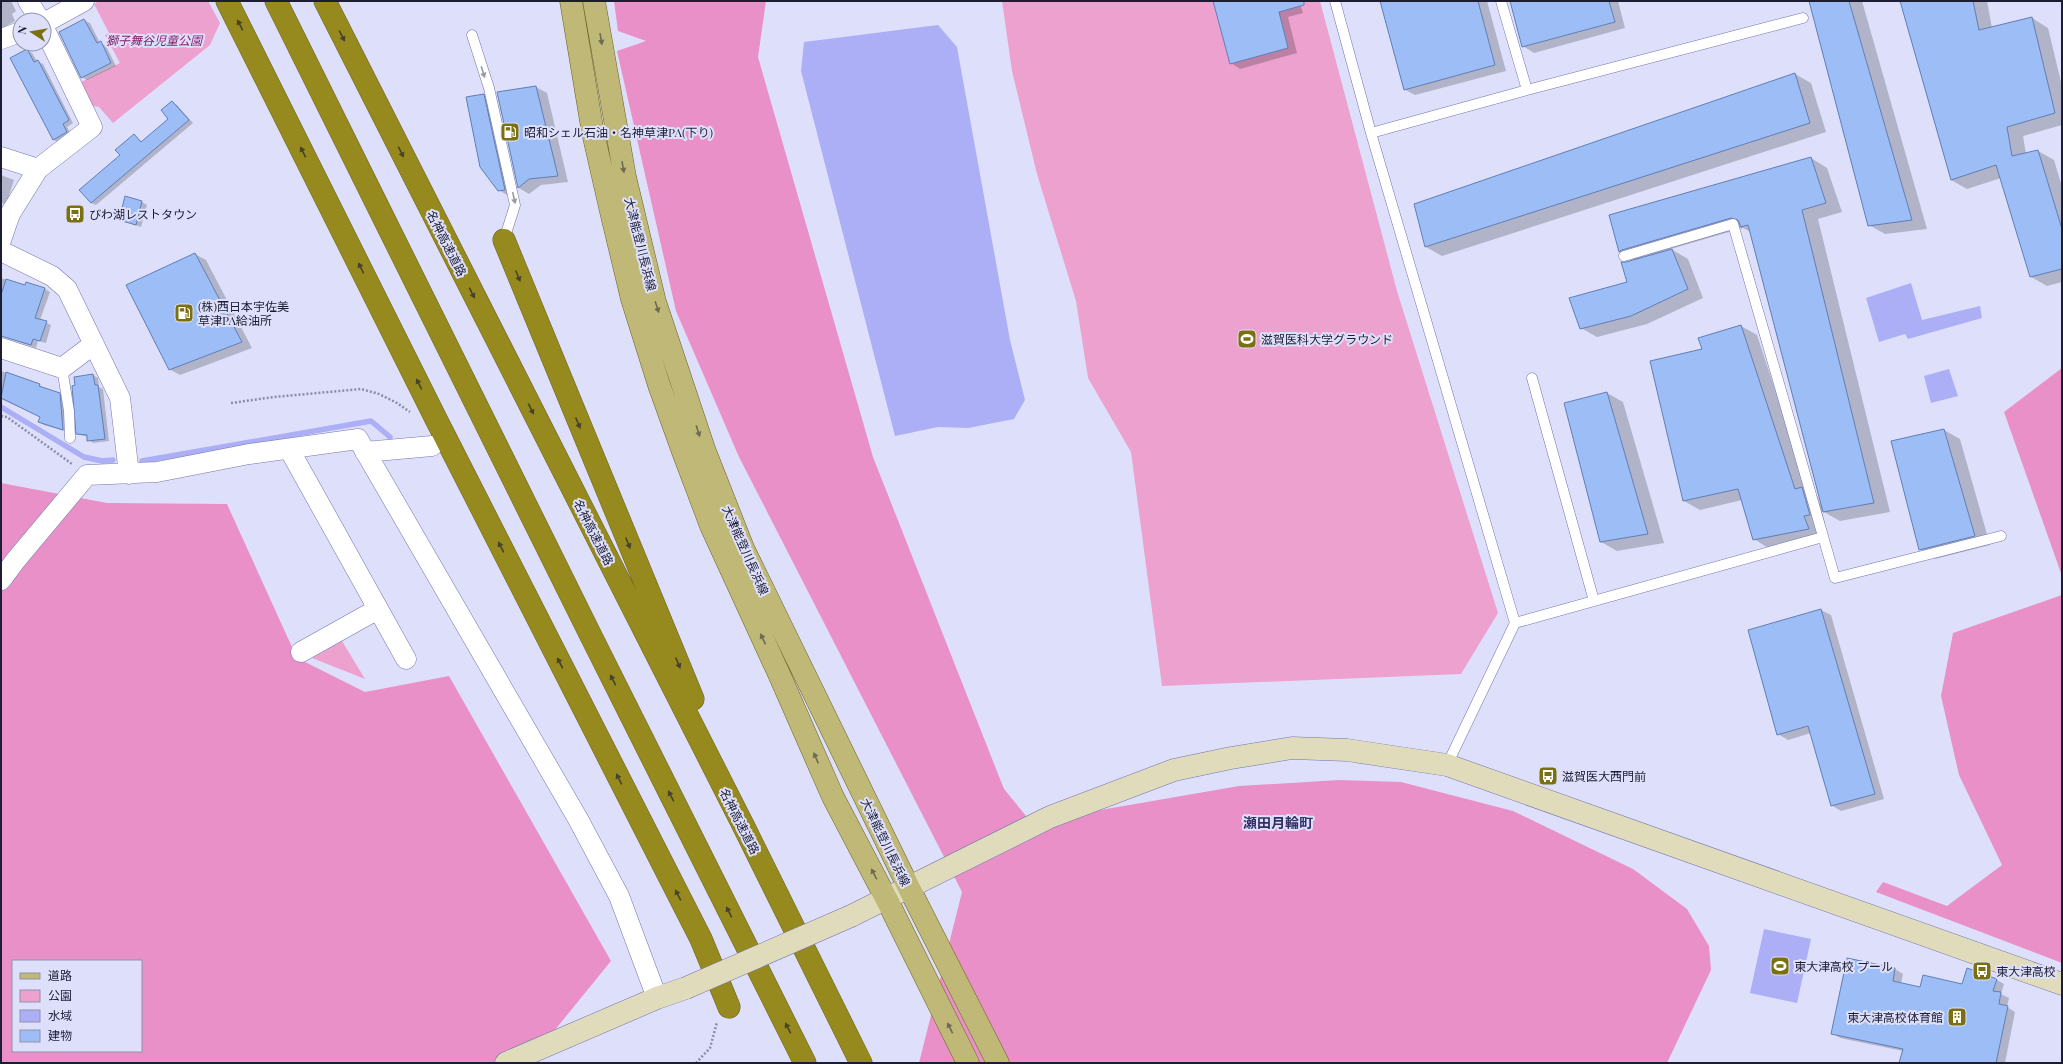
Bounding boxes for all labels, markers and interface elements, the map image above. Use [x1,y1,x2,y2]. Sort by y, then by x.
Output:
north arrow [12,12,52,52]
one-way arrow [236,20,243,31]
text: N [14,24,30,35]
one-way arrow [339,30,345,42]
park label: 獅子舞谷児童公園 [106,32,204,48]
one-way arrow [598,33,604,46]
one-way arrow [480,66,486,78]
fuel station icon: 昭和シェル石油・名神草津PA(下り) [499,121,521,143]
place label: 昭和シェル石油・名神草津PA(下り) [524,124,713,140]
one-way arrow [300,146,306,157]
one-way arrow [398,146,404,158]
one-way arrow [621,161,627,174]
one-way arrow [511,192,517,204]
street label: 大津能登川長浜線 [622,195,660,293]
bus stop icon: びわ湖レストタウン [64,203,86,225]
place label: びわ湖レストタウン [89,206,197,222]
street label: 名神高速道路 [424,207,470,279]
one-way arrow [358,262,364,274]
one-way arrow [516,271,522,283]
one-way arrow [469,287,475,299]
place label: (株)西日本宇佐美 草津PA給油所 [198,298,289,328]
fuel station icon: (株)西日本宇佐美 草津PA給油所 [173,302,195,324]
one-way arrow [654,302,660,314]
sports icon: 滋賀医科大学グラウンド [1236,328,1258,350]
place label: 滋賀医科大学グラウンド [1261,331,1393,347]
one-way arrow [416,379,422,390]
one-way arrow [528,403,534,415]
one-way arrow [575,417,581,428]
one-way arrow [695,425,701,437]
street label: 名神高速道路 [571,496,617,568]
street label: 大津能登川長浜線 [719,503,773,597]
one-way arrow [625,537,631,548]
one-way arrow [498,542,505,553]
one-way arrow [760,634,766,645]
one-way arrow [557,657,564,669]
one-way arrow [675,657,681,668]
one-way arrow [610,674,616,685]
one-way arrow [813,752,819,764]
bus stop icon: 滋賀医大西門前 [1537,765,1559,787]
place label: 滋賀医大西門前 [1562,768,1646,784]
one-way arrow [616,773,622,785]
street label: 名神高速道路 [717,785,763,857]
one-way arrow [668,790,674,802]
street label: 大津能登川長浜線 [858,795,914,889]
district label: 瀬田月輪町 [1243,813,1313,832]
one-way arrow [870,869,877,880]
one-way arrow [675,889,681,901]
one-way arrow [726,906,732,918]
sports icon: 東大津高校 プール [1769,955,1791,977]
place label: 東大津高校 プール [1794,958,1893,974]
legend [12,960,142,1052]
bus stop icon: 東大津高校 [1971,960,1993,982]
place label: 東大津高校 [1996,963,2056,979]
text: 道路 [48,967,72,983]
text: 公園 [48,987,72,1003]
building icon: 東大津高校体育館 [1946,1006,1968,1028]
text: 水域 [48,1007,72,1023]
place label: 東大津高校体育館 [1847,1009,1943,1025]
one-way arrow [784,1022,791,1034]
one-way arrow [947,1023,954,1034]
text: 建物 [48,1027,72,1043]

